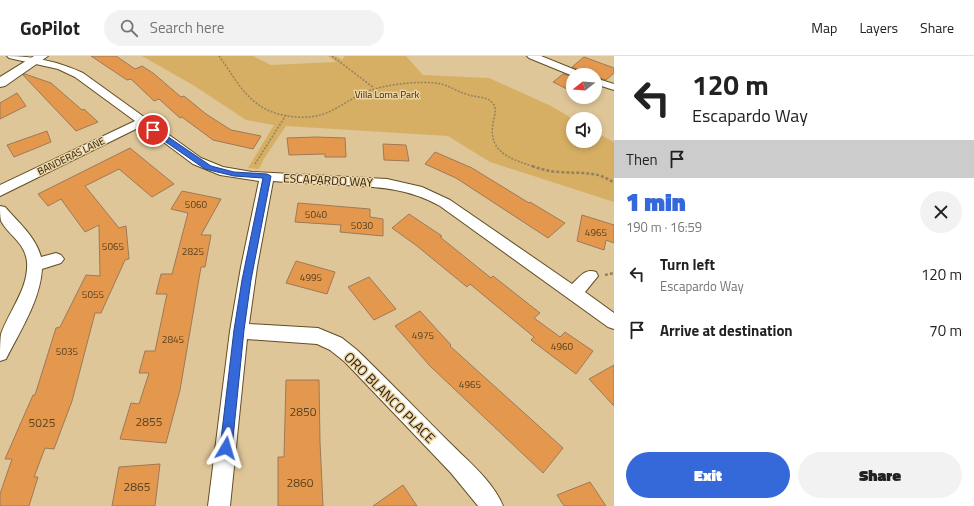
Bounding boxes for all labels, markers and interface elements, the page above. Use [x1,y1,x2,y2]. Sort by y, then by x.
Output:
search box [104,10,384,46]
text: GoPilot [20,13,80,42]
text: Search here [150,16,224,39]
icon: search [118,17,140,39]
text: Map [811,17,837,38]
text: Layers [859,17,898,38]
text: Share [920,17,954,38]
text: 120 m [692,63,769,106]
north arrow [566,68,602,104]
map controls [566,68,602,148]
icon: left [626,72,678,124]
park label: Villa Loma Park [355,87,419,102]
text: Escapardo Way [692,102,808,129]
button: sound [566,112,602,148]
pin [136,113,170,147]
icon: arrive [142,119,164,141]
street label: BANDERAS LANE [35,133,108,179]
text: Then [626,148,658,171]
icon: arrive [666,148,688,170]
street label: ESCAPARDO WAY [283,168,374,192]
text: 1 min [626,184,686,220]
button: close [920,191,962,233]
house number: 5060 [185,197,208,212]
house number: 5040 [305,207,328,222]
text: 190 m · 16:59 [626,217,702,237]
house number: 5030 [351,218,374,233]
house number: 4965 [585,225,608,240]
house number: 5065 [102,239,125,254]
house number: 2825 [182,244,205,259]
text: Turn left [660,253,715,276]
icon: left [626,263,648,285]
text: 120 m [921,263,962,286]
house number: 4995 [300,270,323,285]
text: Escapardo Way [660,276,744,296]
house number: 5055 [82,287,105,302]
icon: arrive [626,319,648,341]
text: Arrive at destination [660,319,793,342]
text: 70 m [929,319,962,342]
house number: 4975 [412,328,435,343]
house number: 2845 [162,332,185,347]
house number: 4960 [551,339,574,354]
house number: 5035 [56,344,79,359]
street label: ORO BLANCO PLACE [340,347,441,448]
house number: 4965 [459,377,482,392]
house number: 2850 [290,402,317,421]
house number: 2855 [136,412,163,431]
house number: 5025 [29,413,56,432]
position arrow [205,427,247,469]
button: Exit [626,452,790,498]
button: Share [798,452,962,498]
house number: 2860 [287,473,314,492]
house number: 2865 [124,477,151,496]

